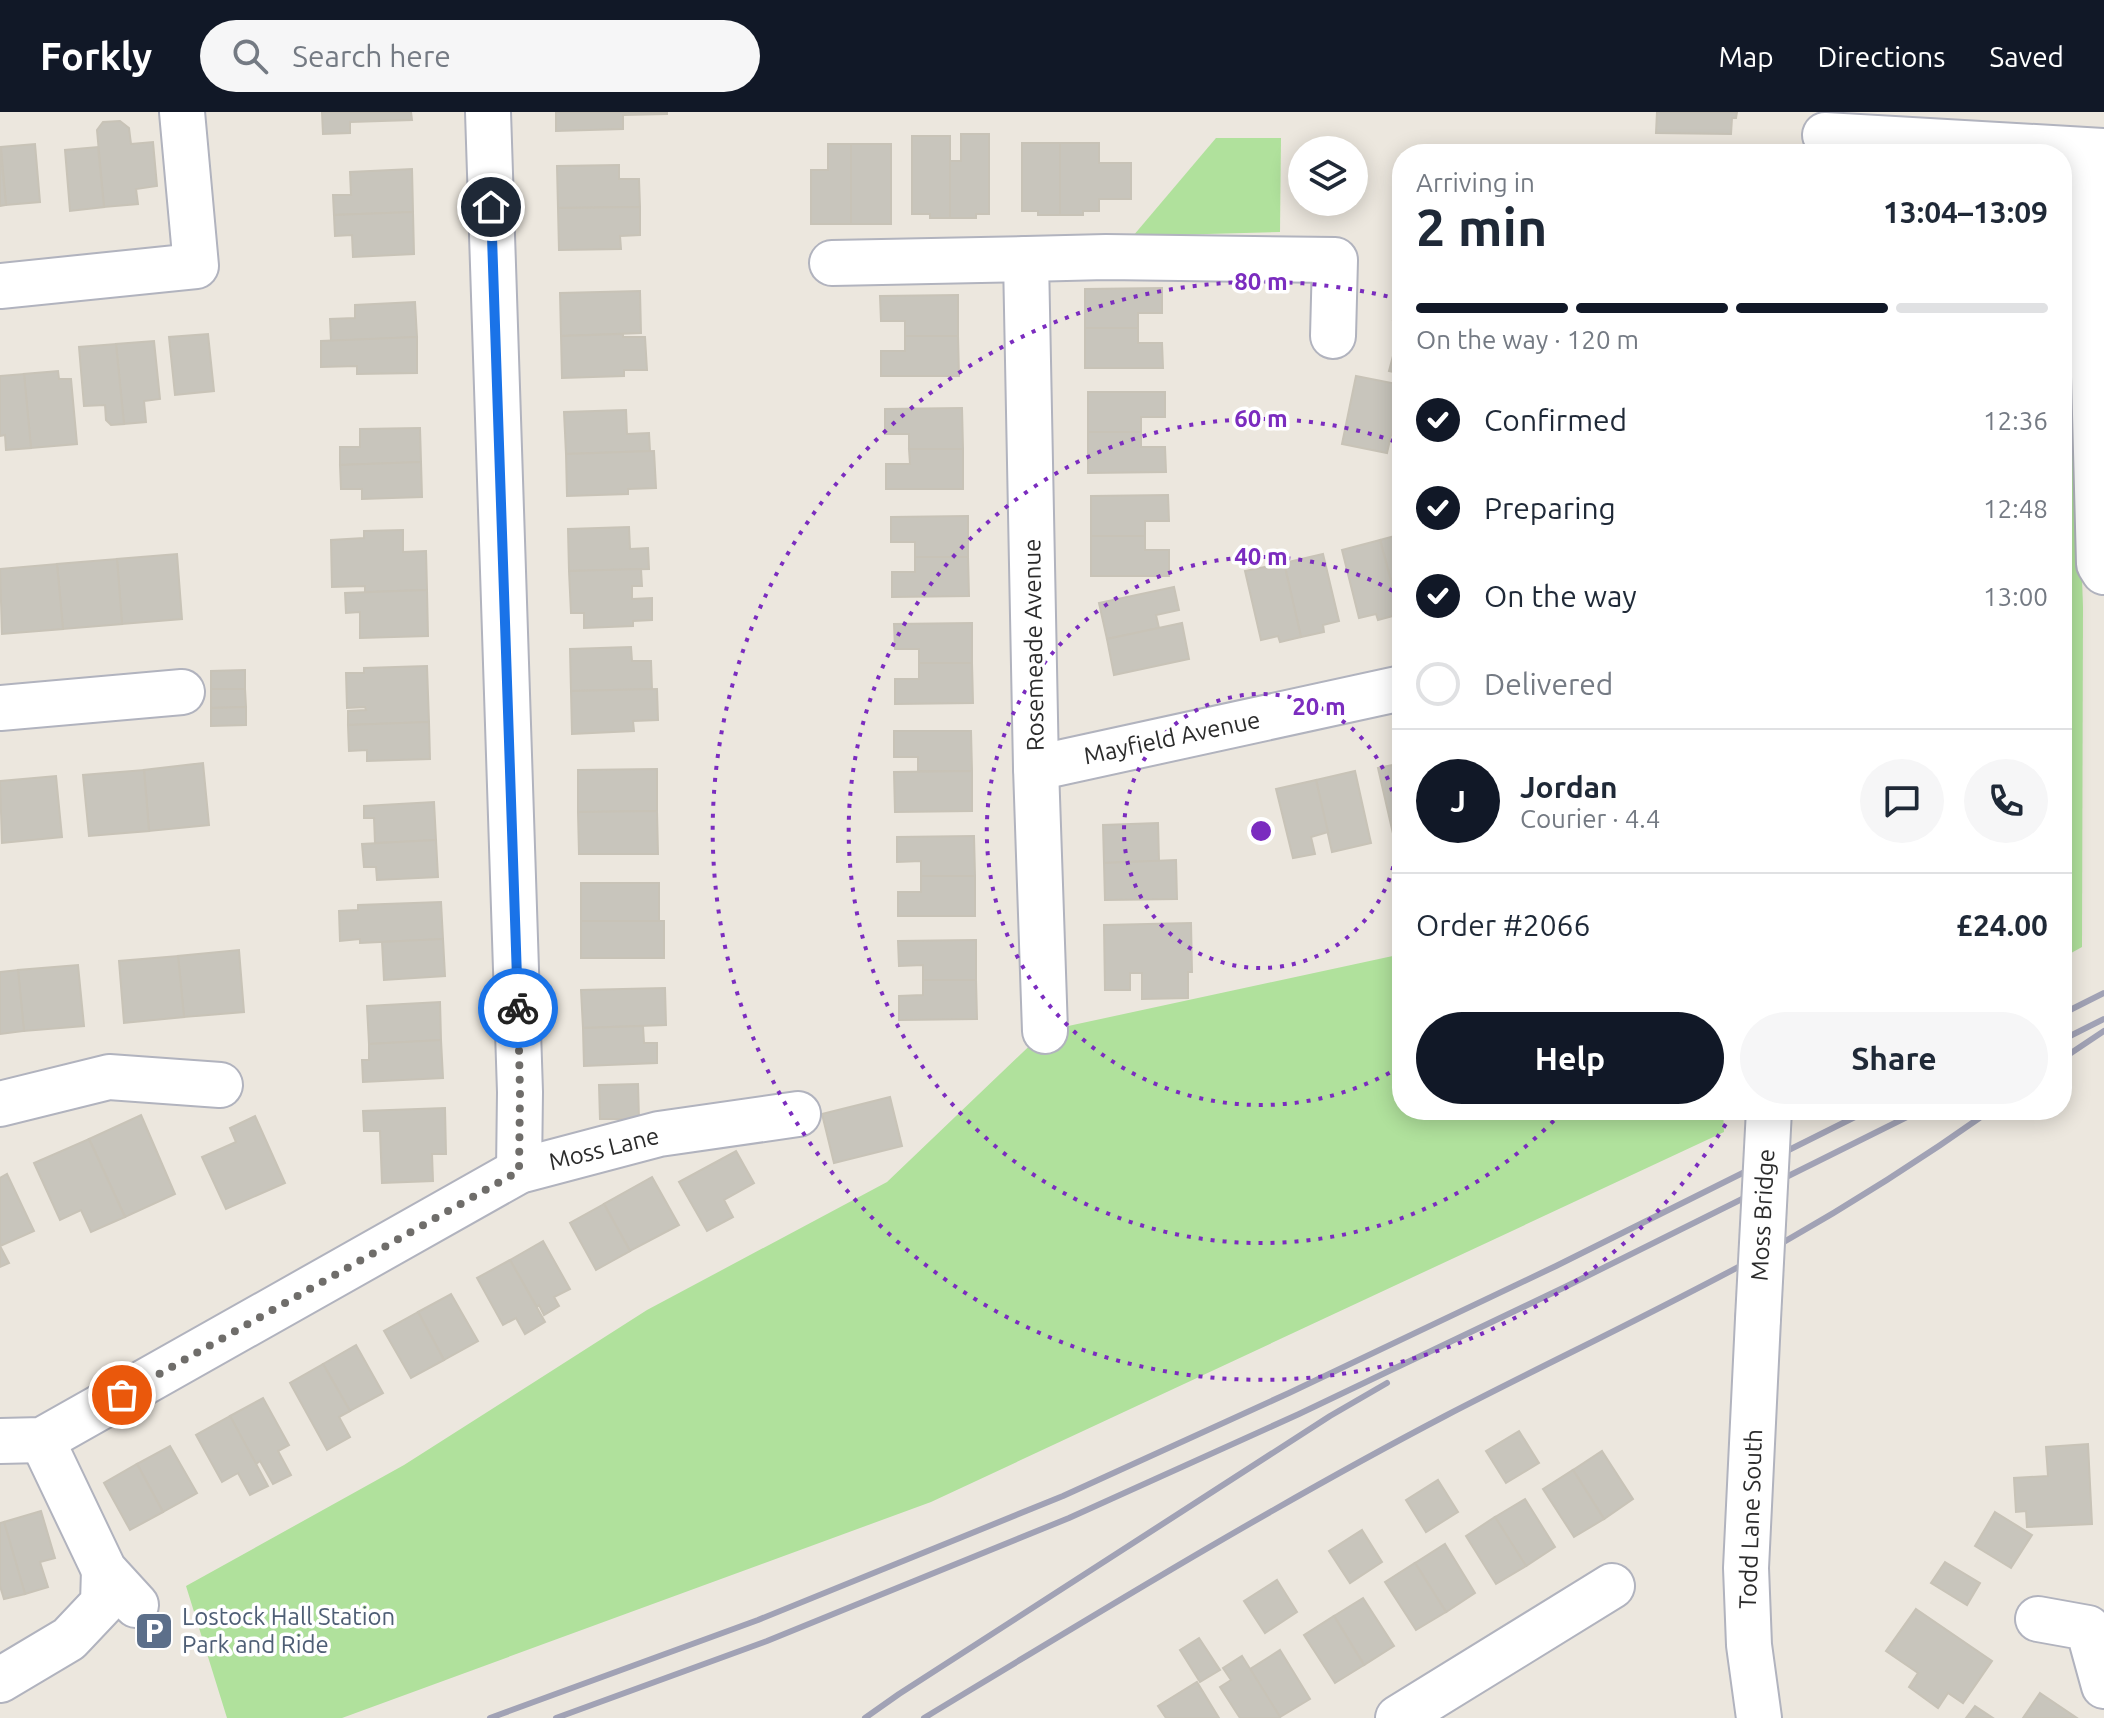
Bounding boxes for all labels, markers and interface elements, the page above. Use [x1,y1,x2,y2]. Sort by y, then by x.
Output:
search box [200,20,760,92]
icon: search [228,34,272,78]
text: Forkly [40,35,152,77]
text: Search here [292,39,451,73]
text: Map [1718,41,1774,72]
text: Directions [1818,41,1945,72]
text: Saved [1989,41,2064,72]
map controls [1288,136,1368,216]
button: layers [1288,136,1368,216]
text: Arriving in [1416,168,1535,197]
pin [457,173,525,241]
icon: home [469,185,513,229]
text: 13:04–13:09 [1883,195,2048,229]
text: 2 min [1416,198,1547,256]
text: 80 m [1234,268,1288,295]
text: On the way · 120 m [1416,325,1639,354]
icon: check [1416,398,1460,442]
text: Confirmed [1484,403,1627,437]
text: 60 m [1234,405,1288,432]
text: 12:36 [1983,406,2048,435]
icon: check [1416,486,1460,530]
text: Preparing [1484,491,1616,525]
text: 12:48 [1983,494,2048,523]
street label: Rosemeade Avenue [1018,539,1049,752]
text: 40 m [1234,543,1288,570]
icon: check [1416,574,1460,618]
text: On the way [1484,579,1637,613]
text: 13:00 [1983,582,2048,611]
text: Delivered [1484,667,1613,701]
text: 20 m [1292,693,1346,720]
street label: Mayfield Avenue [1081,706,1263,769]
button: chat [1860,759,1944,843]
button: phone [1964,759,2048,843]
text: Jordan [1520,770,1618,804]
text: J [1450,784,1466,818]
text: Courier · 4.4 [1520,804,1660,833]
centre of rings [1247,817,1275,845]
text: Order #2066 [1416,908,1590,942]
text: £24.00 [1956,908,2048,942]
courier [478,968,558,1048]
icon: bike [496,986,540,1030]
button: Help [1416,1012,1724,1104]
button: Share [1740,1012,2048,1104]
street label: Moss Lane [546,1122,662,1175]
street label: Moss Bridge [1746,1148,1779,1282]
pin [88,1361,156,1429]
icon: bag [100,1373,144,1417]
street label: Todd Lane South [1734,1428,1767,1610]
place label: Lostock Hall Station Park and Ride [182,1603,395,1658]
parking icon: Lostock Hall Station Park and Ride [133,1610,175,1652]

